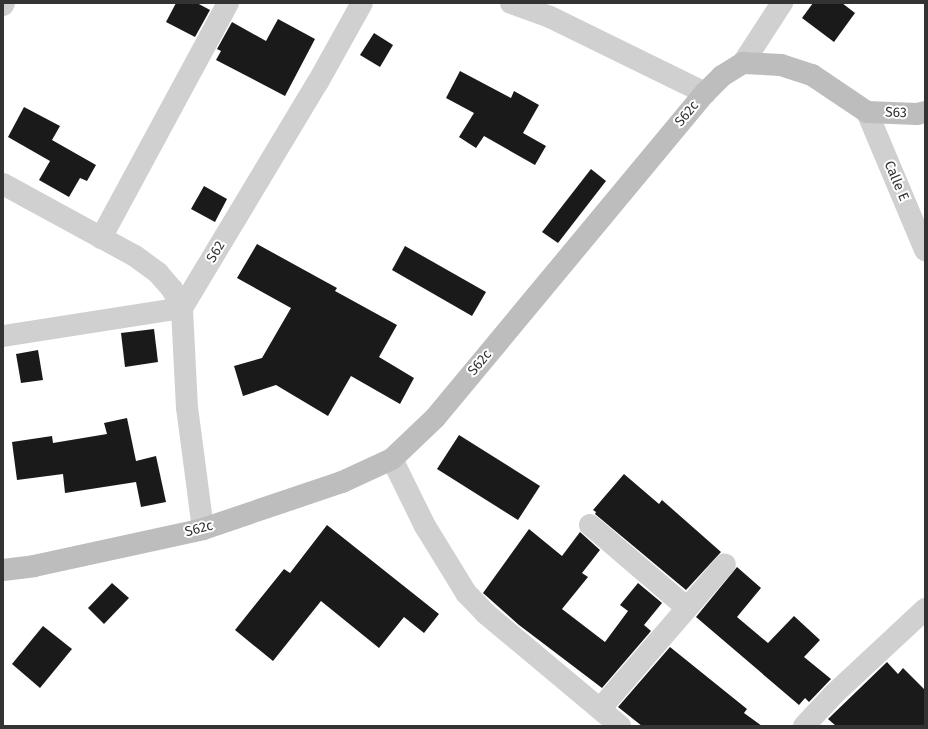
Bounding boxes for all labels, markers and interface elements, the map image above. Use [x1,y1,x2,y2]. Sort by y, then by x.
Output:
street label: S62c [671,98,703,130]
street label: S63 [885,104,907,122]
street label: Calle E [880,158,912,204]
street label: S62 [203,238,229,266]
street label: S62c [464,347,496,379]
street label: S62c [183,517,215,541]

